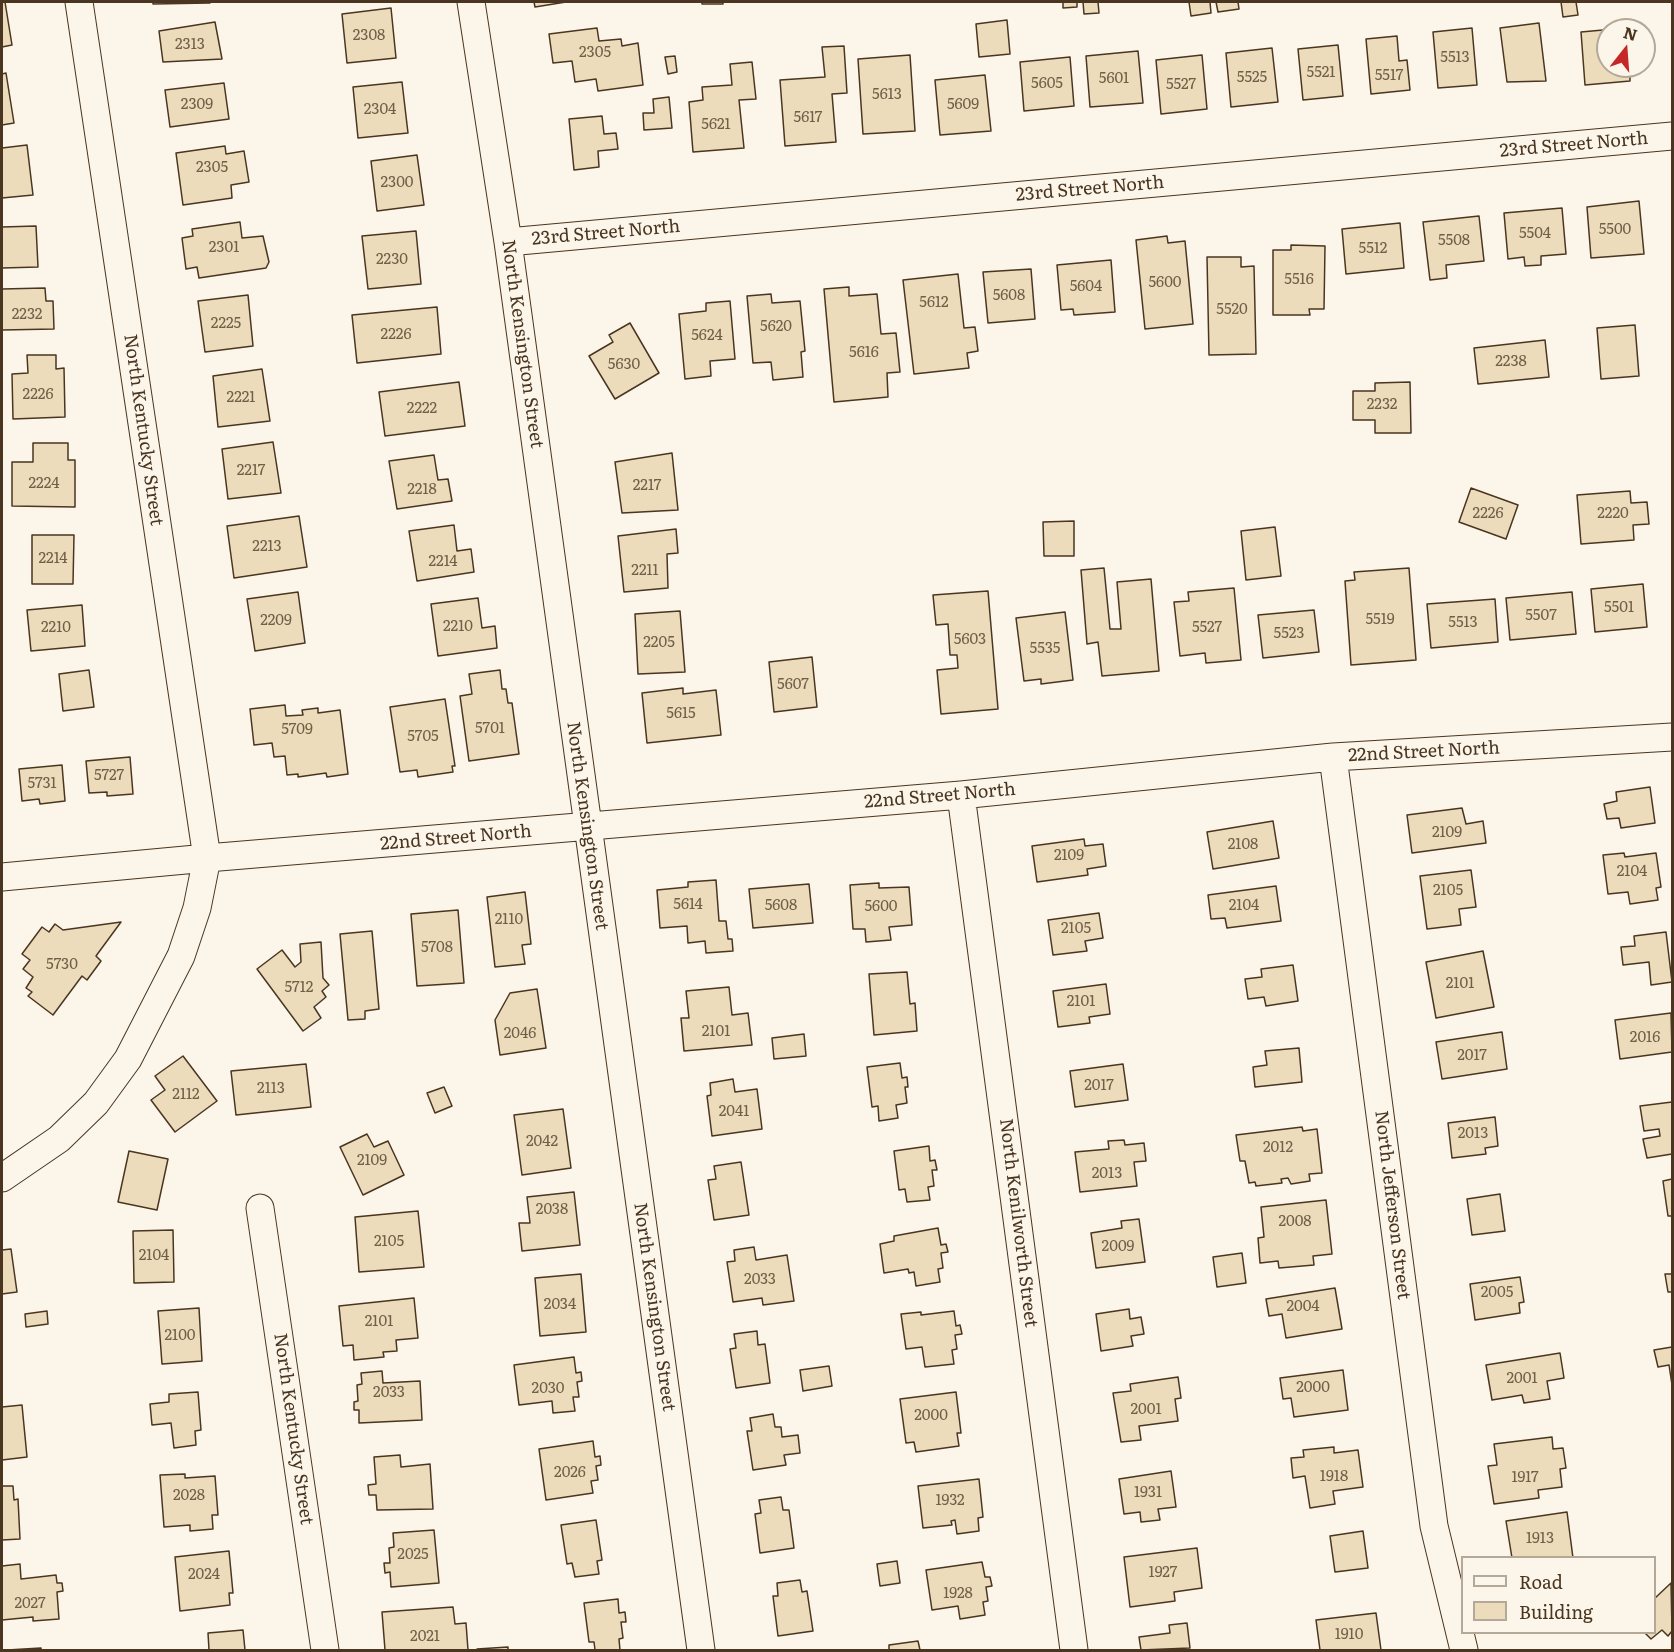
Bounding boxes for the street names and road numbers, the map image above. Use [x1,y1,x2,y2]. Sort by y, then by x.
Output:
street label: 23rd Street North [1499,128,1649,162]
street label: 23rd Street North [1015,172,1165,206]
street label: 23rd Street North [531,216,681,250]
street label: North Kensington Street [497,238,547,450]
street label: North Kentucky Street [119,333,167,527]
street label: North Kensington Street [562,720,612,932]
street label: 22nd Street North [1348,737,1500,767]
street label: 22nd Street North [863,779,1017,813]
street label: 22nd Street North [379,821,533,855]
street label: North Jefferson Street [1370,1109,1414,1301]
street label: North Kenilworth Street [994,1117,1042,1329]
street label: North Kensington Street [629,1201,679,1413]
street label: North Kentucky Street [269,1332,317,1526]

